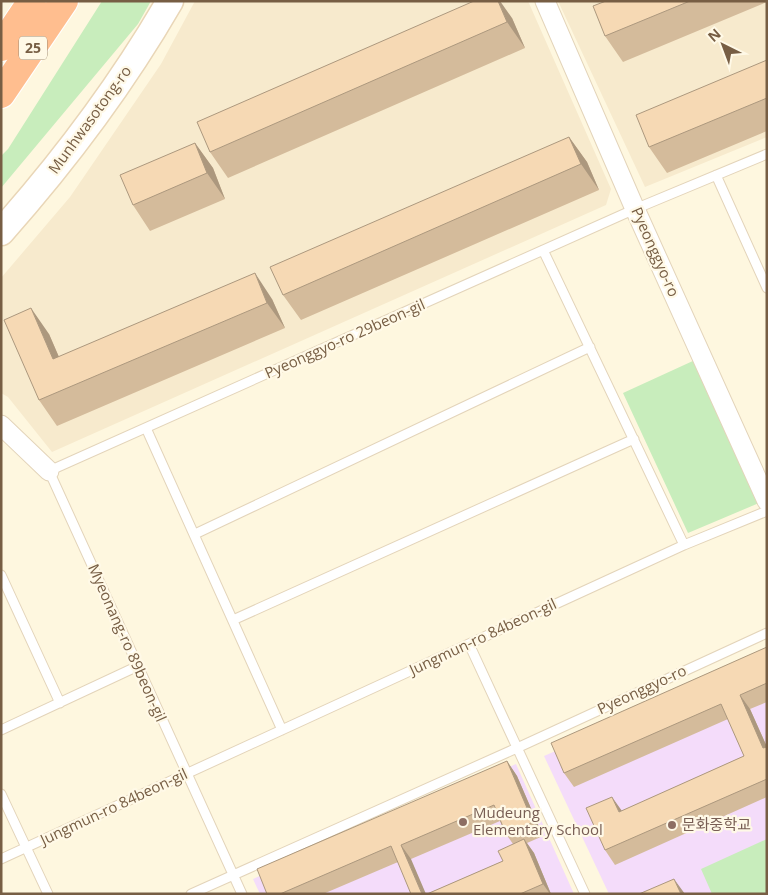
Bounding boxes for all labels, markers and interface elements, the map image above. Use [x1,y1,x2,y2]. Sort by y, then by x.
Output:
north arrow [698,20,748,70]
text: N [703,24,725,46]
road number: 25 [19,36,47,59]
street label: Munhwasotong-ro [43,61,135,177]
street label: Pyeonggyo-ro [627,204,685,300]
street label: Pyeonggyo-ro 29beon-gil [261,294,428,382]
street label: Myeonang-ro 89beon-gil [84,561,172,725]
street label: Jungmun-ro 84beon-gil [404,593,559,680]
street label: Pyeonggyo-ro [594,660,689,718]
street label: Jungmun-ro 84beon-gil [35,763,190,850]
place label: Mudeung Elementary School [473,802,603,839]
place label: 문화중학교 [682,814,751,834]
marker: Mudeung Elementary School [457,816,469,828]
marker: 문화중학교 [666,819,678,831]

